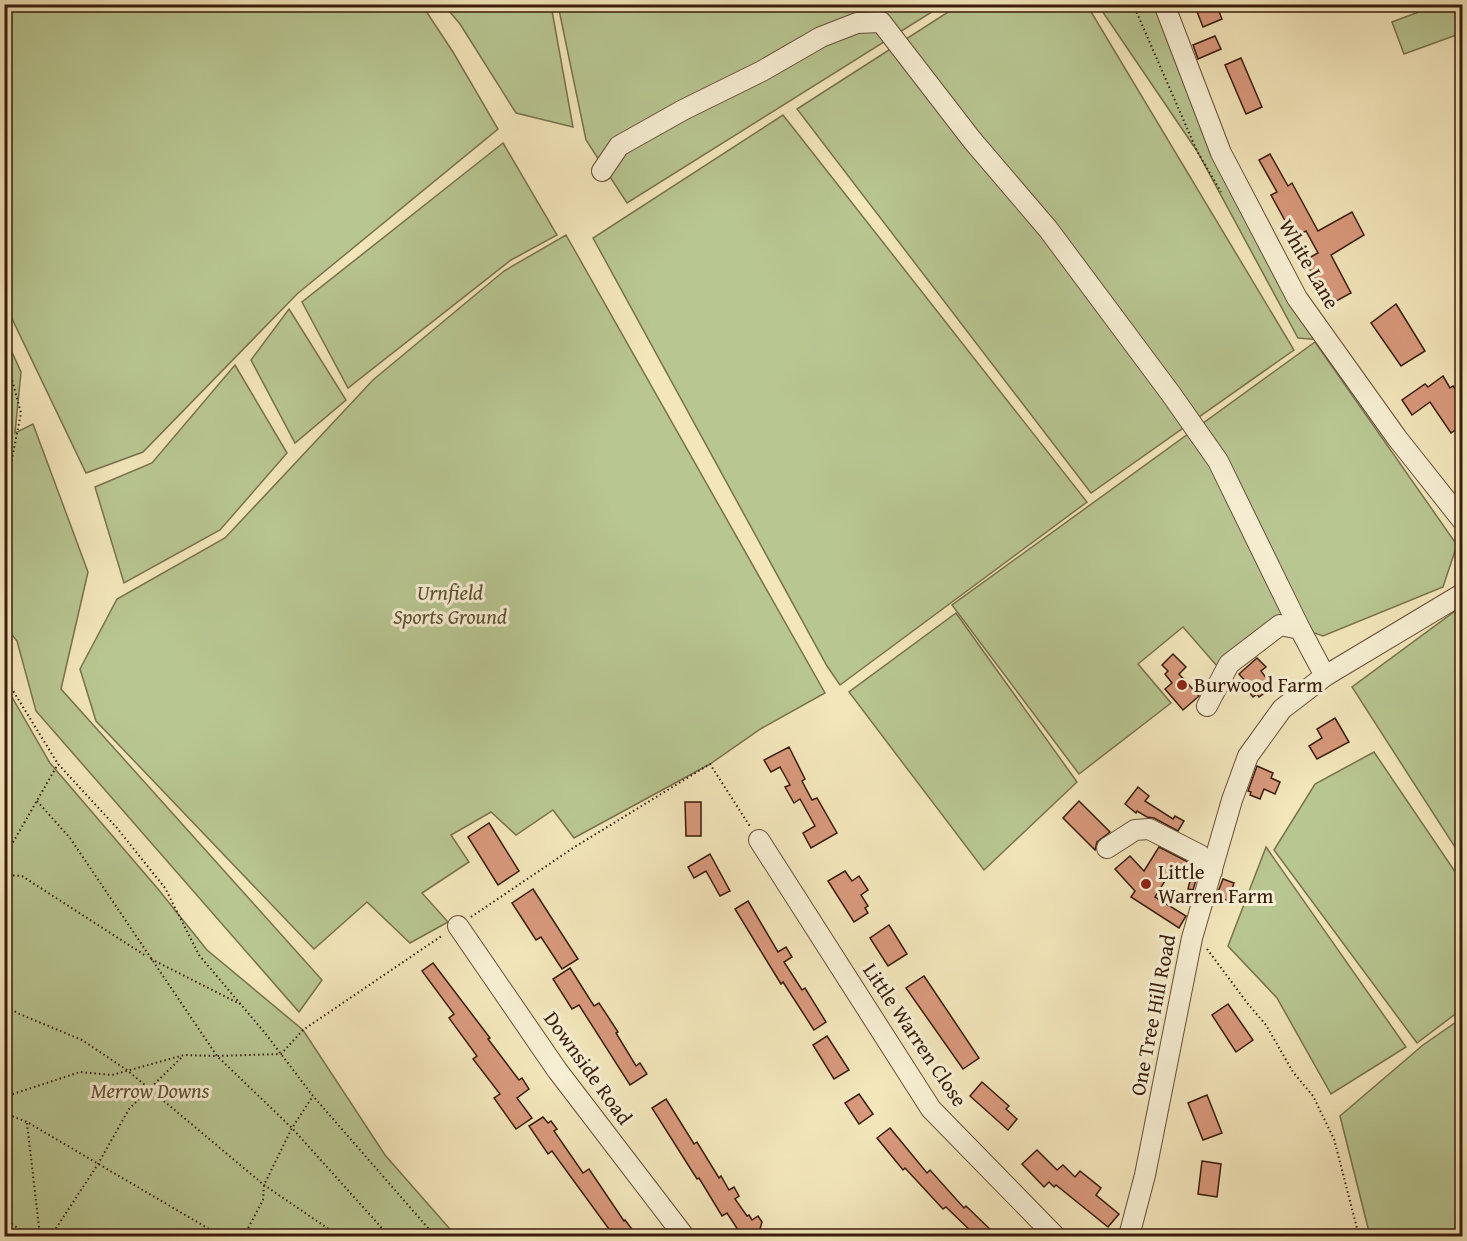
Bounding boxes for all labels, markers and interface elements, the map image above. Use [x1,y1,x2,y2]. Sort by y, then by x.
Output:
street label: White Lane [1271,213,1348,315]
park label: Urnfield Sports Ground [393,577,507,632]
place label: Burwood Farm [1194,669,1323,700]
marker: Burwood Farm [1175,678,1189,692]
place label: Little Warren Farm [1158,856,1273,911]
marker: Little Warren Farm [1139,877,1153,891]
street label: One Tree Hill Road [1122,931,1183,1098]
street label: Little Warren Close [856,957,975,1113]
street label: Downside Road [537,1005,641,1132]
park label: Merrow Downs [91,1075,210,1106]

